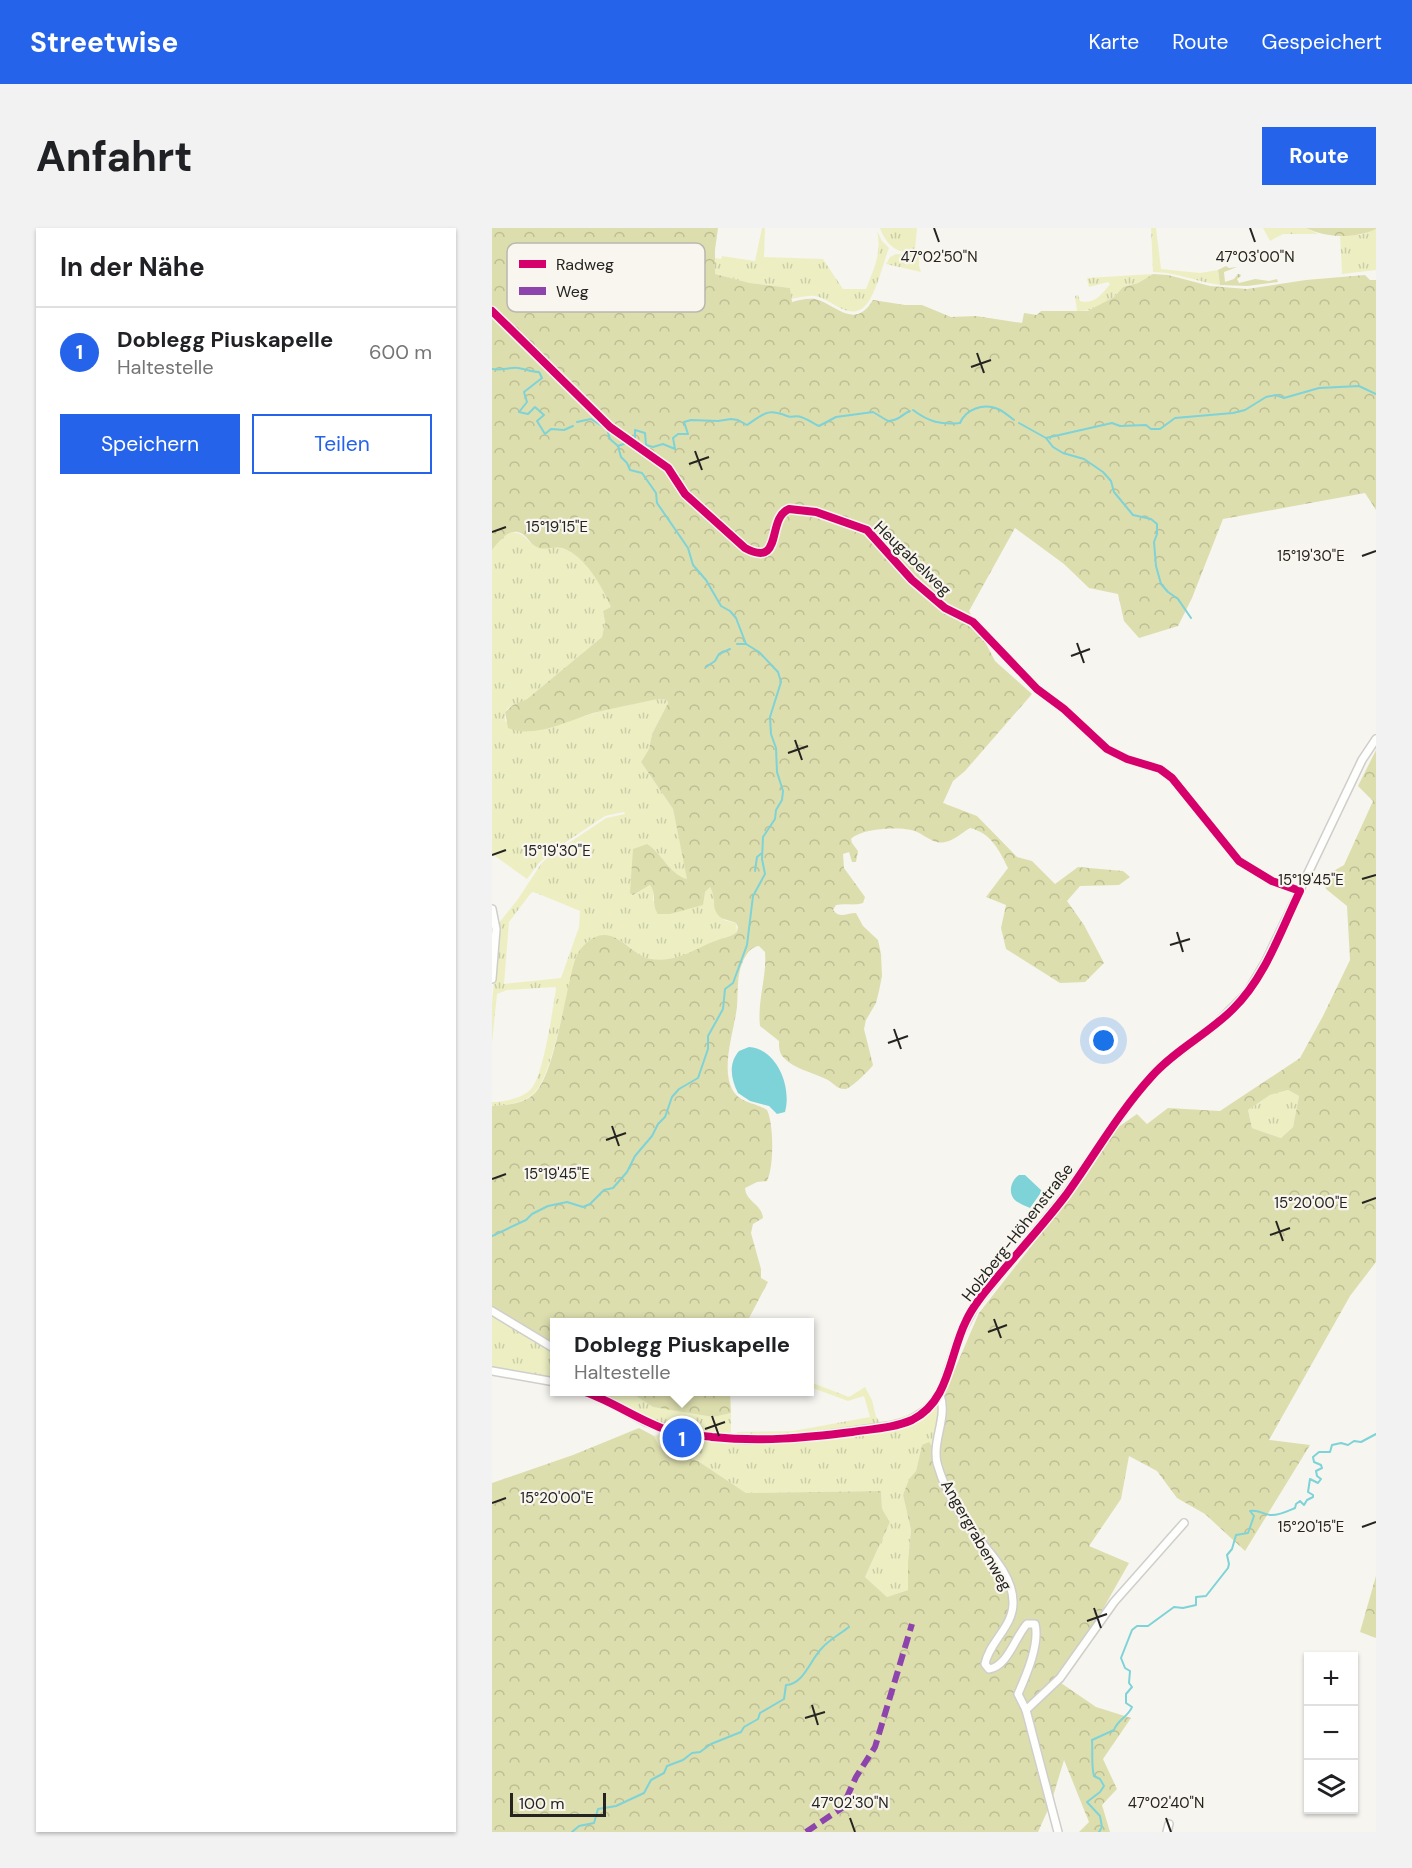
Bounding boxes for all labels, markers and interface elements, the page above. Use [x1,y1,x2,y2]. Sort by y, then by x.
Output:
text: Streetwise [30,24,178,61]
text: Karte [1088,28,1139,56]
text: Route [1172,28,1228,56]
text: Gespeichert [1261,28,1382,56]
button: Route [1262,127,1376,185]
text: Anfahrt [36,129,192,184]
legend [507,243,705,312]
text: 47°02'50"N [900,247,978,267]
text: 47°03'00"N [1215,247,1295,267]
text: In der Nähe [60,250,205,284]
text: Radweg [556,254,614,275]
text: Weg [556,281,589,302]
text: Doblegg Piuskapelle [117,325,333,354]
text: 1 [76,339,83,365]
text: 600 m [369,339,432,365]
text: Haltestelle [117,354,214,380]
button: Speichern [60,414,240,474]
button: Teilen [252,414,432,474]
street label: Heugabelweg [870,516,956,600]
text: 15°19'15"E [526,517,588,537]
text: 15°19'30"E [1277,546,1345,566]
text: 15°19'30"E [523,841,591,861]
text: 15°19'45"E [1278,870,1344,890]
your location [1089,1026,1118,1055]
street label: Holzberg-Höhenstraße [957,1159,1078,1306]
text: 15°19'45"E [524,1164,590,1184]
text: 15°20'00"E [1274,1193,1348,1213]
popup [550,1318,814,1396]
text: Doblegg Piuskapelle [574,1330,790,1359]
text: Haltestelle [574,1359,671,1385]
pin: 1 [662,1416,702,1460]
street label: Angergrabenweg [936,1476,1017,1595]
text: 15°20'00"E [520,1488,594,1508]
text: 15°20'15"E [1278,1517,1344,1537]
map controls [1304,1652,1358,1814]
button: + [1304,1652,1358,1706]
button: − [1304,1706,1358,1760]
button: layers [1304,1760,1358,1814]
scale bar [510,1790,606,1818]
text: 100 m [519,1793,564,1814]
text: 47°02'30"N [811,1793,889,1813]
text: 47°02'40"N [1128,1793,1204,1813]

